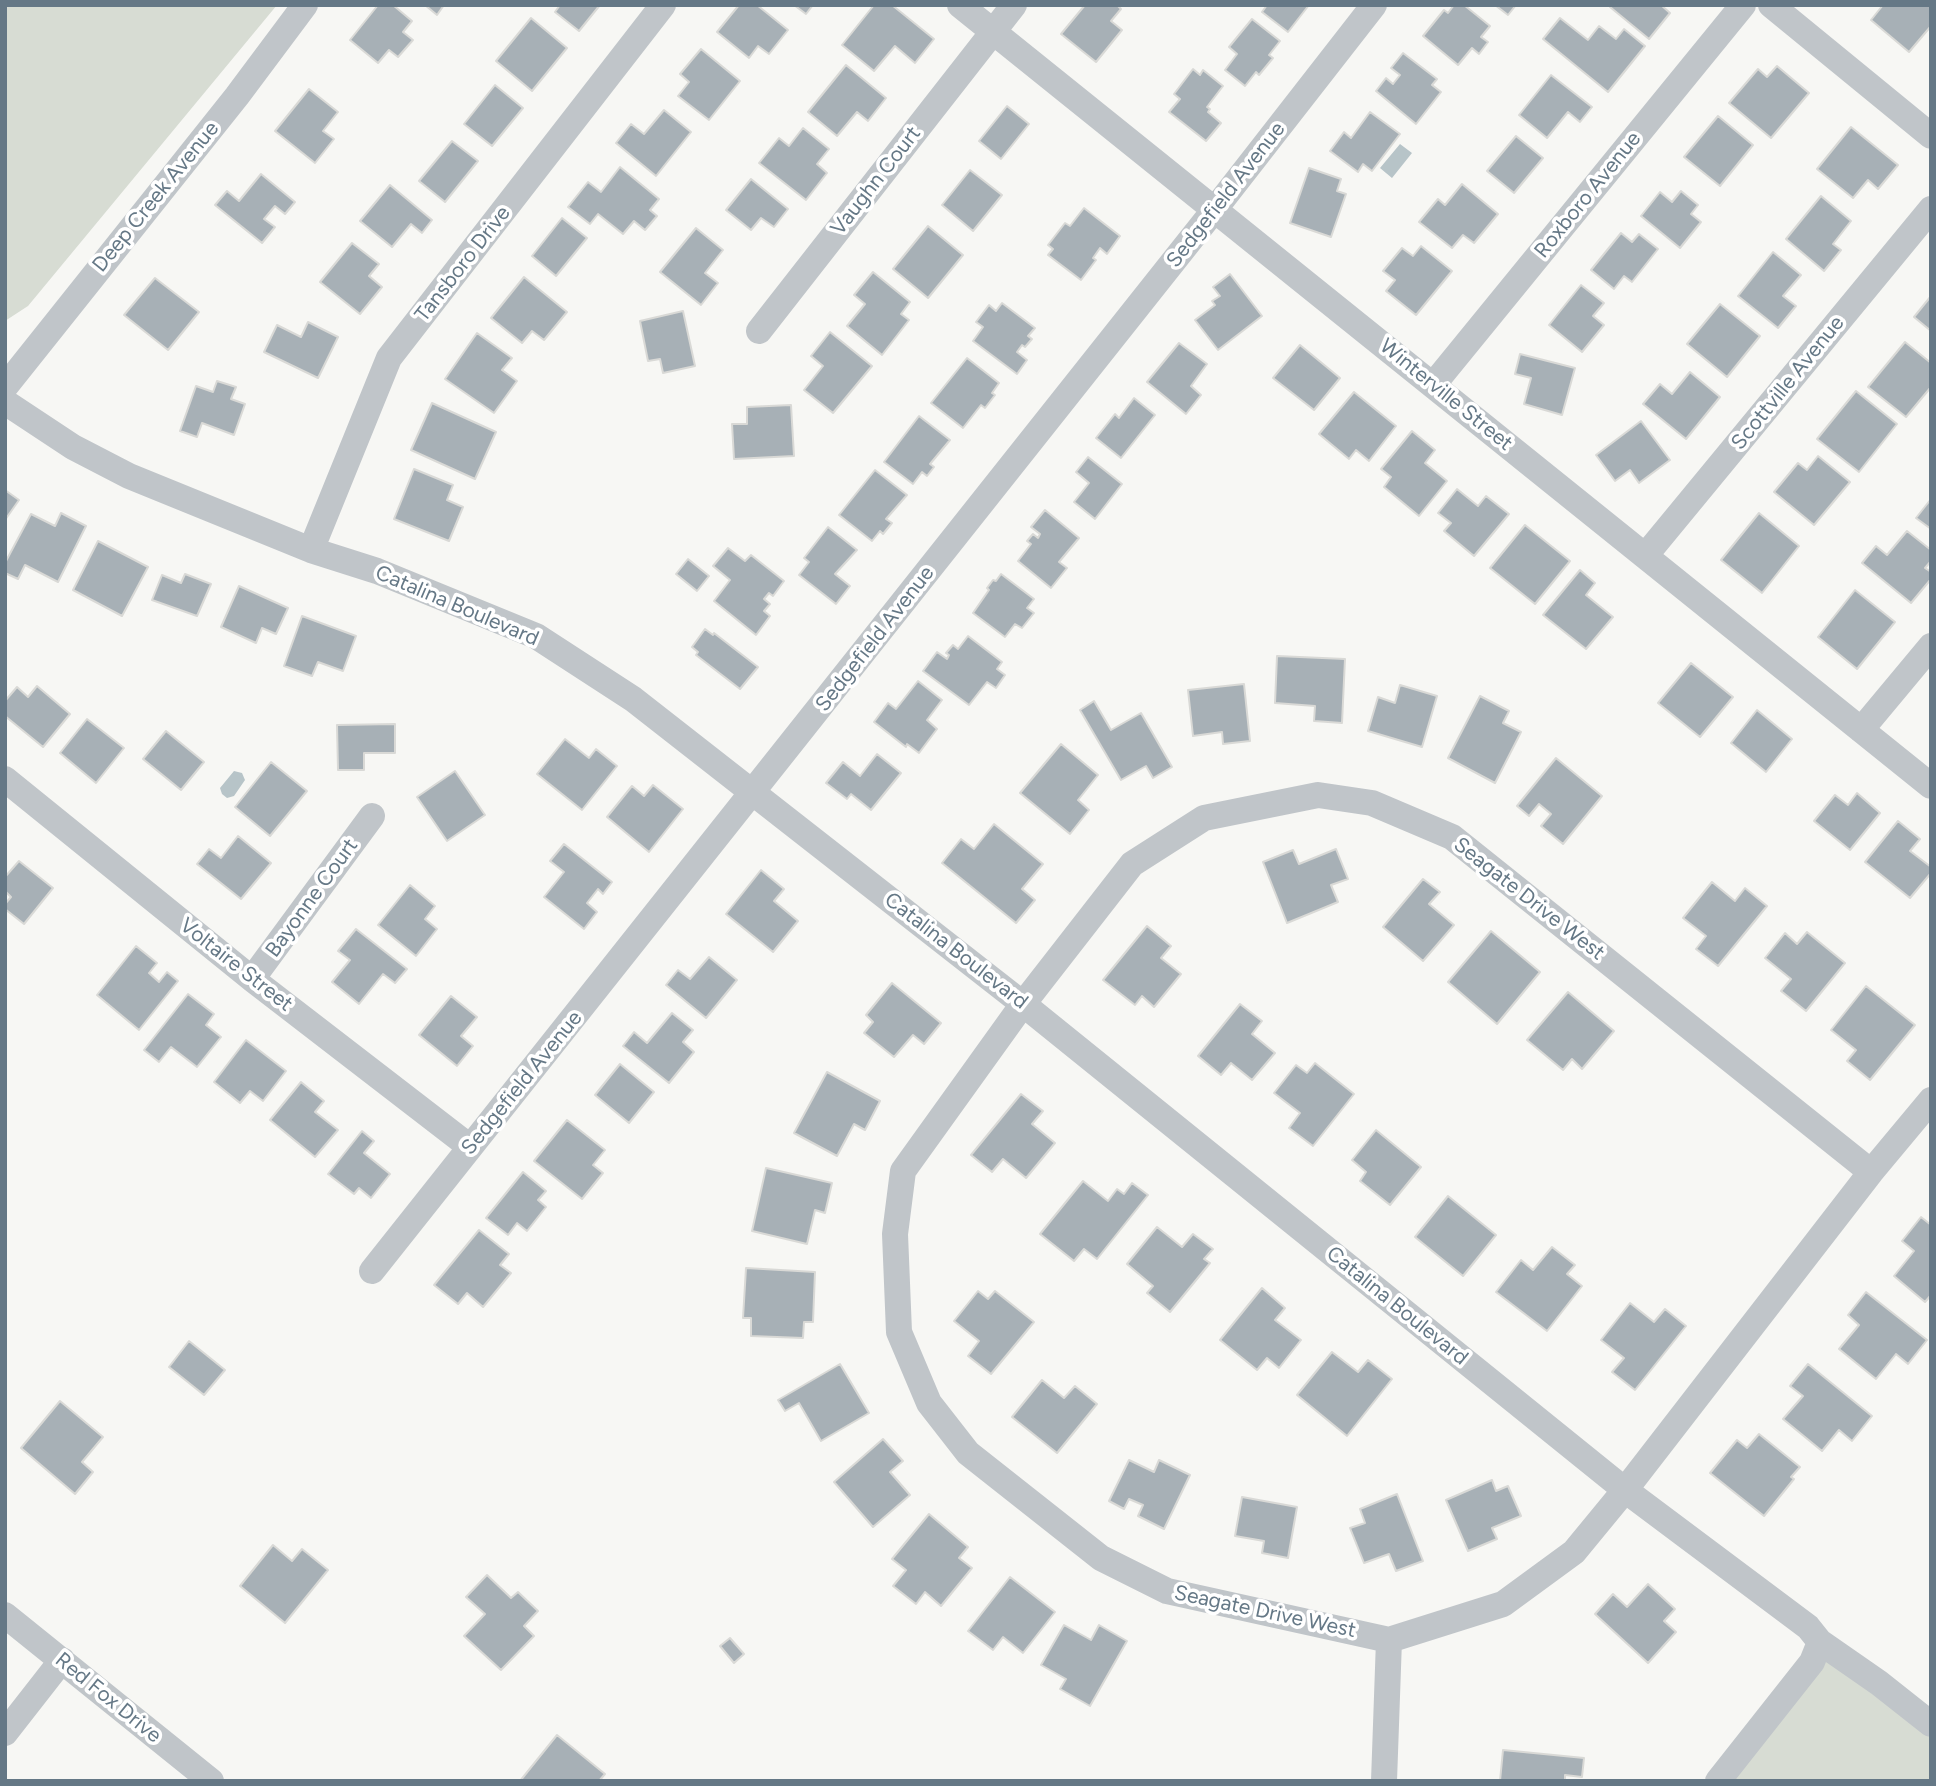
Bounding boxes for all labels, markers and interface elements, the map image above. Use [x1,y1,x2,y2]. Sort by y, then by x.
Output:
street label: Deep Creek Avenue [88,117,224,277]
street label: Sedgefield Avenue [1161,117,1291,273]
street label: Vaughn Court [826,122,926,240]
street label: Roxboro Avenue [1529,127,1647,263]
street label: Tansboro Drive [410,201,516,327]
street label: Scottville Avenue [1726,311,1850,455]
street label: Winterville Street [1374,334,1518,456]
street label: Catalina Boulevard [372,560,542,652]
street label: Sedgefield Avenue [810,561,940,717]
street label: Seagate Drive West [1448,832,1610,966]
street label: Bayonne Court [261,834,363,962]
street label: Catalina Boulevard [879,887,1033,1015]
street label: Voltaire Street [174,913,298,1017]
street label: Sedgefield Avenue [456,1006,588,1160]
street label: Catalina Boulevard [1321,1241,1473,1371]
street label: Seagate Drive West [1172,1580,1358,1644]
street label: Red Fox Drive [50,1648,166,1748]

